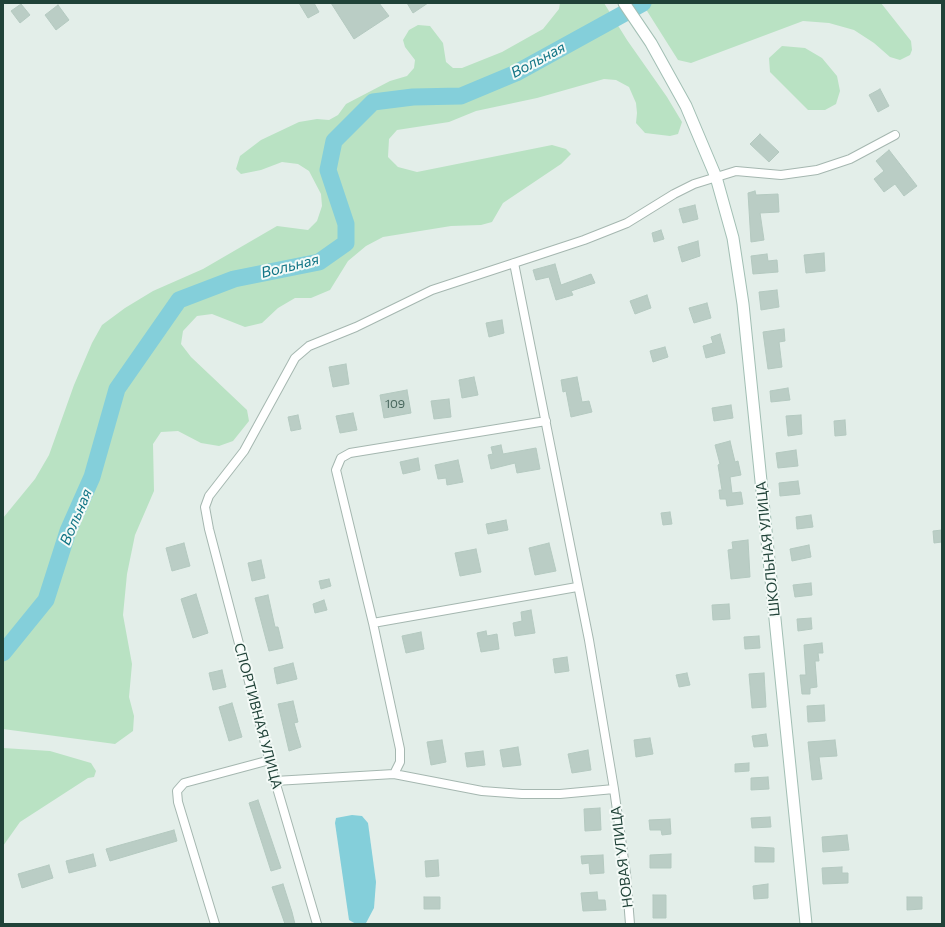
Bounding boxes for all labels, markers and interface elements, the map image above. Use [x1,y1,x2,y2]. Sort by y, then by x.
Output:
water label: Вольная [508,38,568,82]
water label: Вольная [259,250,321,282]
house number: 109 [385,397,405,411]
street label: ШКОЛЬНАЯ УЛИЦА [753,481,783,617]
water label: Вольная [56,486,96,548]
street label: СПОРТИВНАЯ УЛИЦА [230,641,286,791]
street label: НОВАЯ УЛИЦА [607,805,637,909]

